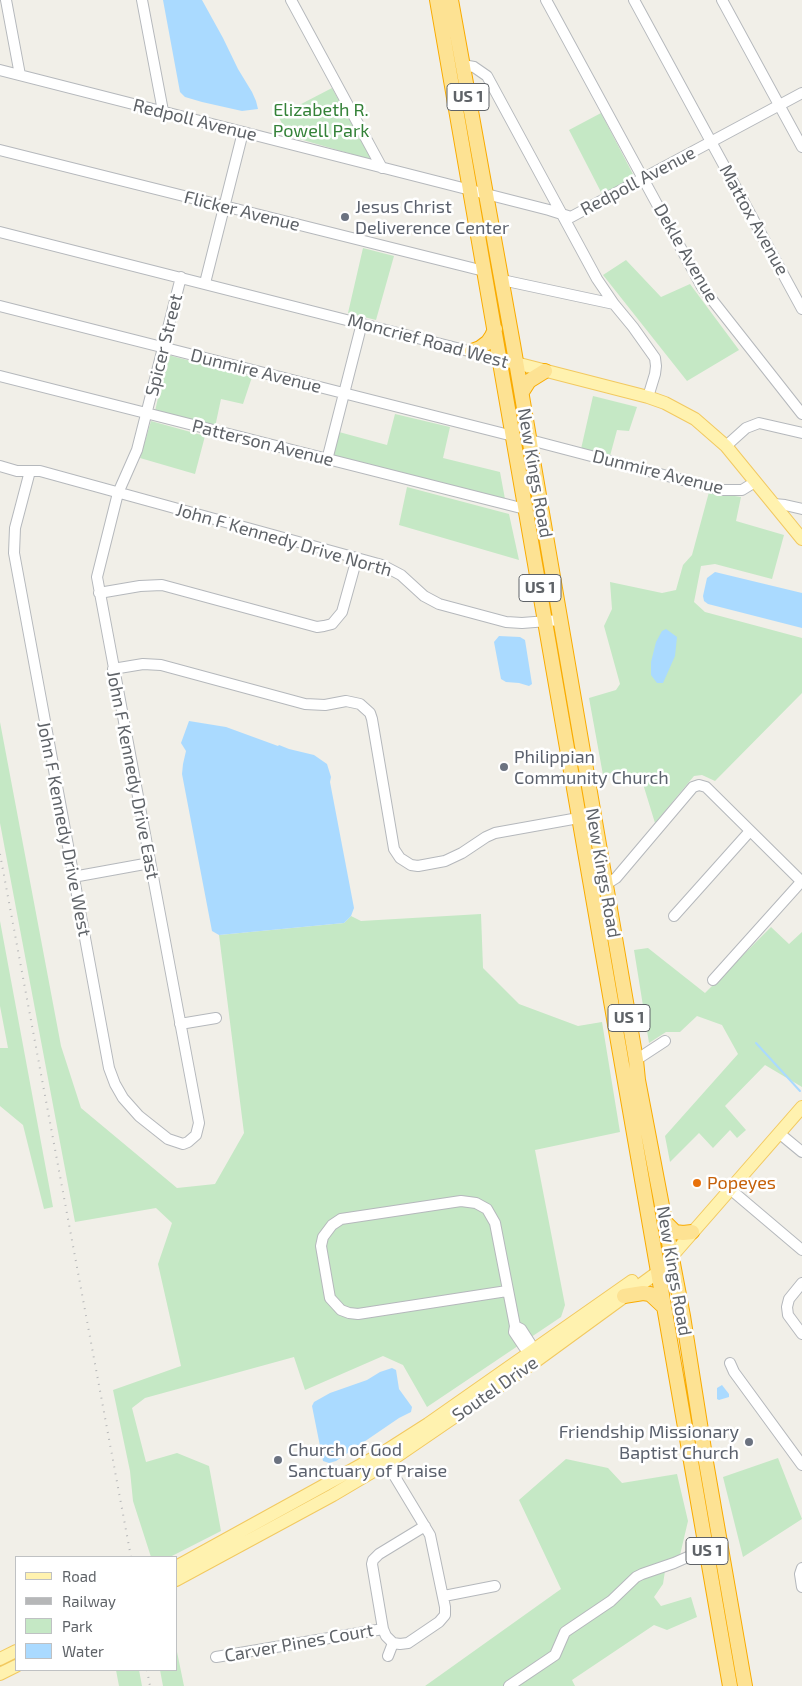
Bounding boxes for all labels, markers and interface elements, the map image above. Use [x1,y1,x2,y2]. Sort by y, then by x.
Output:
road number: US 1 [447,84,489,110]
street label: Redpoll Avenue [131,94,259,146]
park label: Elizabeth R. Powell Park [273,99,369,142]
street label: Redpoll Avenue [577,142,699,220]
street label: Mattox Avenue [715,161,793,279]
street label: Flicker Avenue [182,186,302,236]
place label: Jesus Christ Deliverence Center [355,196,509,238]
street label: Dekle Avenue [649,200,723,306]
marker: Jesus Christ Deliverence Center [339,211,351,223]
street label: Spicer Street [141,292,187,398]
street label: Moncrief Road West [345,309,511,373]
street label: Dunmire Avenue [188,344,324,398]
street label: New Kings Road [513,406,557,540]
street label: Patterson Avenue [190,415,336,471]
street label: Dunmire Avenue [590,445,726,499]
street label: John F Kennedy Drive North [174,499,394,581]
road number: US 1 [519,574,561,602]
street label: John F Kennedy Drive East [102,669,164,881]
street label: John F Kennedy Drive West [33,720,95,938]
place label: Philippian Community Church [514,746,669,789]
marker: Philippian Community Church [498,761,510,773]
street label: New Kings Road [581,806,625,940]
road number: US 1 [608,1004,650,1032]
place label: Popeyes [707,1172,776,1194]
marker: Popeyes [691,1177,703,1189]
street label: New Kings Road [652,1204,696,1338]
street label: Soutel Drive [448,1352,542,1426]
place label: Friendship Missionary Baptist Church [559,1421,739,1464]
marker: Friendship Missionary Baptist Church [743,1436,755,1448]
place label: Church of God Sanctuary of Praise [288,1439,447,1482]
marker: Church of God Sanctuary of Praise [272,1454,284,1466]
road number: US 1 [686,1538,728,1564]
legend [15,1556,178,1671]
text: Road [62,1567,97,1585]
text: Railway [62,1592,116,1610]
text: Park [62,1617,93,1635]
street label: Carver Pines Court [223,1619,375,1667]
text: Water [62,1642,104,1660]

